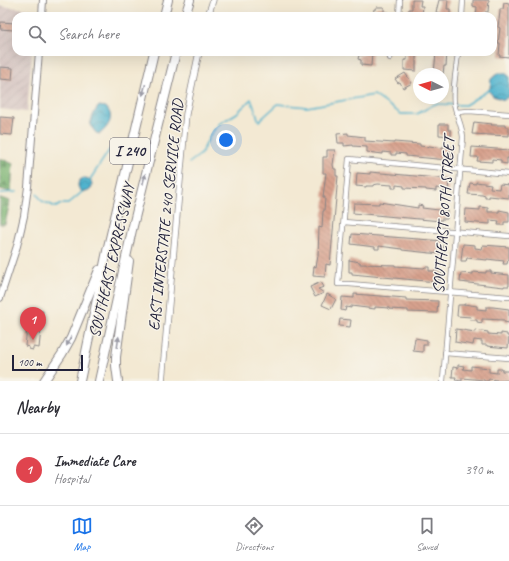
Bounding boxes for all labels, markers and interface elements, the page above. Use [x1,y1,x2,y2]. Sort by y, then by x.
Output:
search box [12,12,497,56]
icon: search [26,23,48,45]
text: Search here [58,25,119,44]
north arrow [413,68,449,104]
one-way arrow [141,84,147,96]
street label: EAST INTERSTATE 240 SERVICE ROAD [144,97,188,332]
your location [216,130,236,150]
street label: SOUTHEAST 80TH STREET [429,131,460,294]
road number: I 240 [110,138,150,164]
one-way arrow [141,173,147,185]
street label: SOUTHEAST EXPRESSWAY [84,179,140,339]
pin: 1 [20,307,46,340]
one-way arrow [66,335,72,347]
one-way arrow [115,336,122,348]
scale bar [12,353,83,372]
text: 100 m [18,355,42,369]
text: Nearby [16,397,59,418]
text: Immediate Care [54,452,135,471]
text: 1 [26,462,32,478]
text: 390 m [465,462,493,478]
text: Hospital [54,471,90,487]
tab: Map [71,515,93,553]
tab: Directions [235,515,274,553]
tab: Saved [416,515,438,553]

